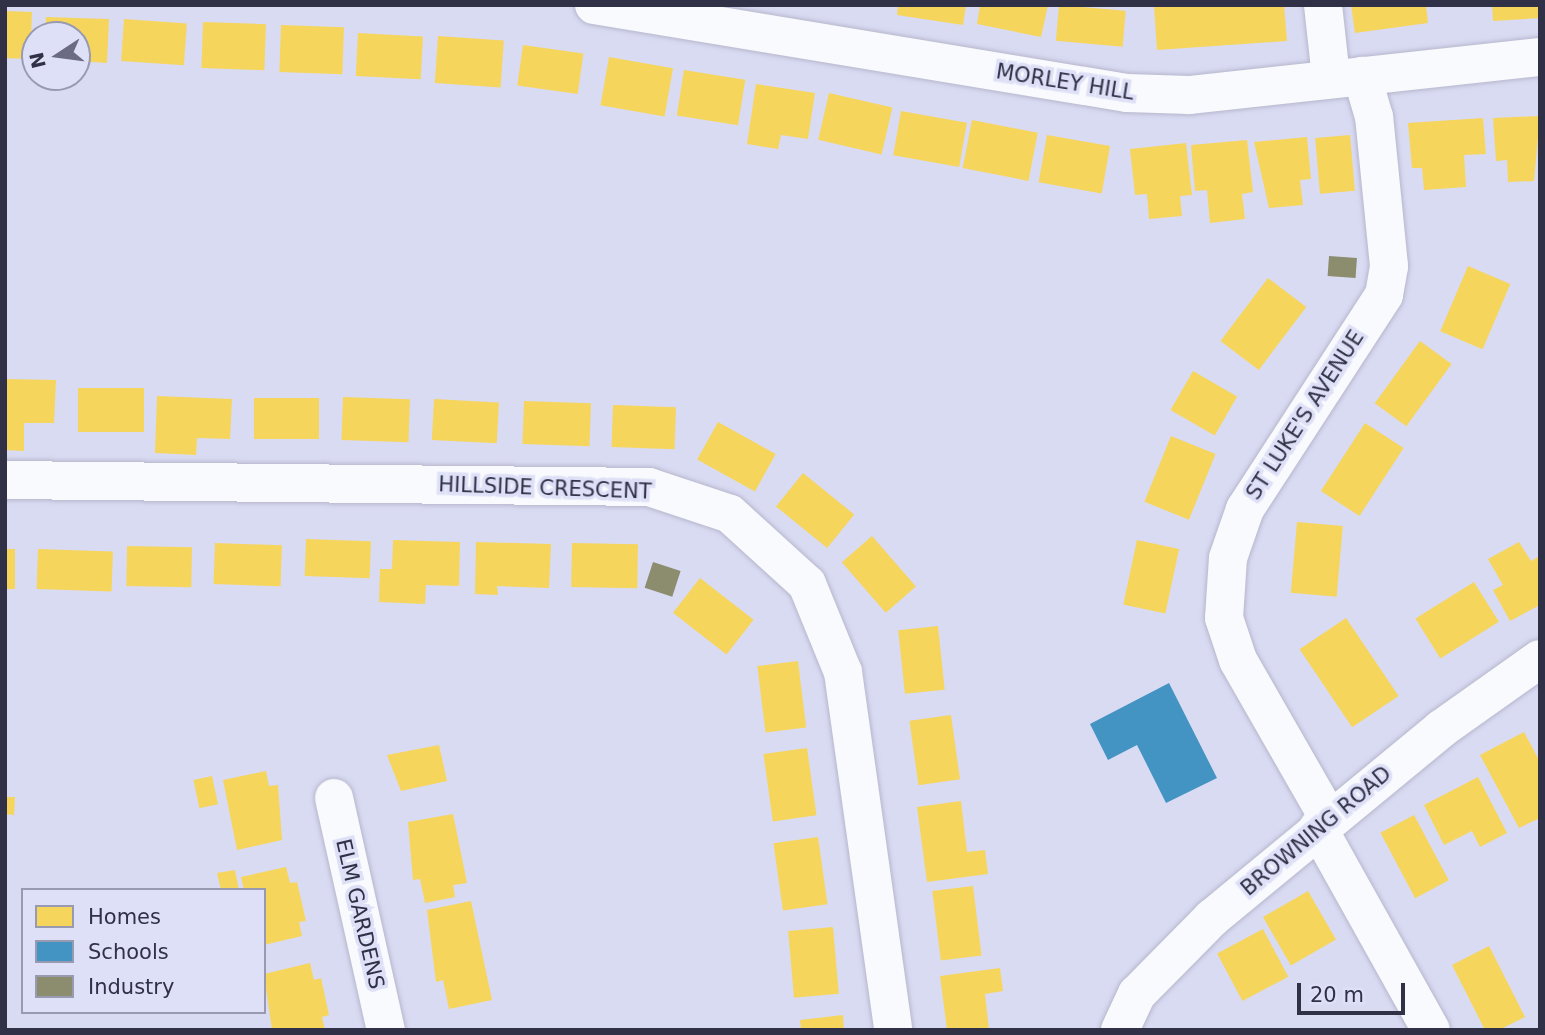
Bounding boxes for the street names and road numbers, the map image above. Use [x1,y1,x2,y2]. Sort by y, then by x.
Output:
street label: MORLEY HILL [994,59,1136,105]
street label: ST LUKE'S AVENUE [1241,326,1369,504]
street label: HILLSIDE CRESCENT [438,472,652,504]
street label: BROWNING ROAD [1236,761,1396,901]
street label: ELM GARDENS [330,836,390,992]

